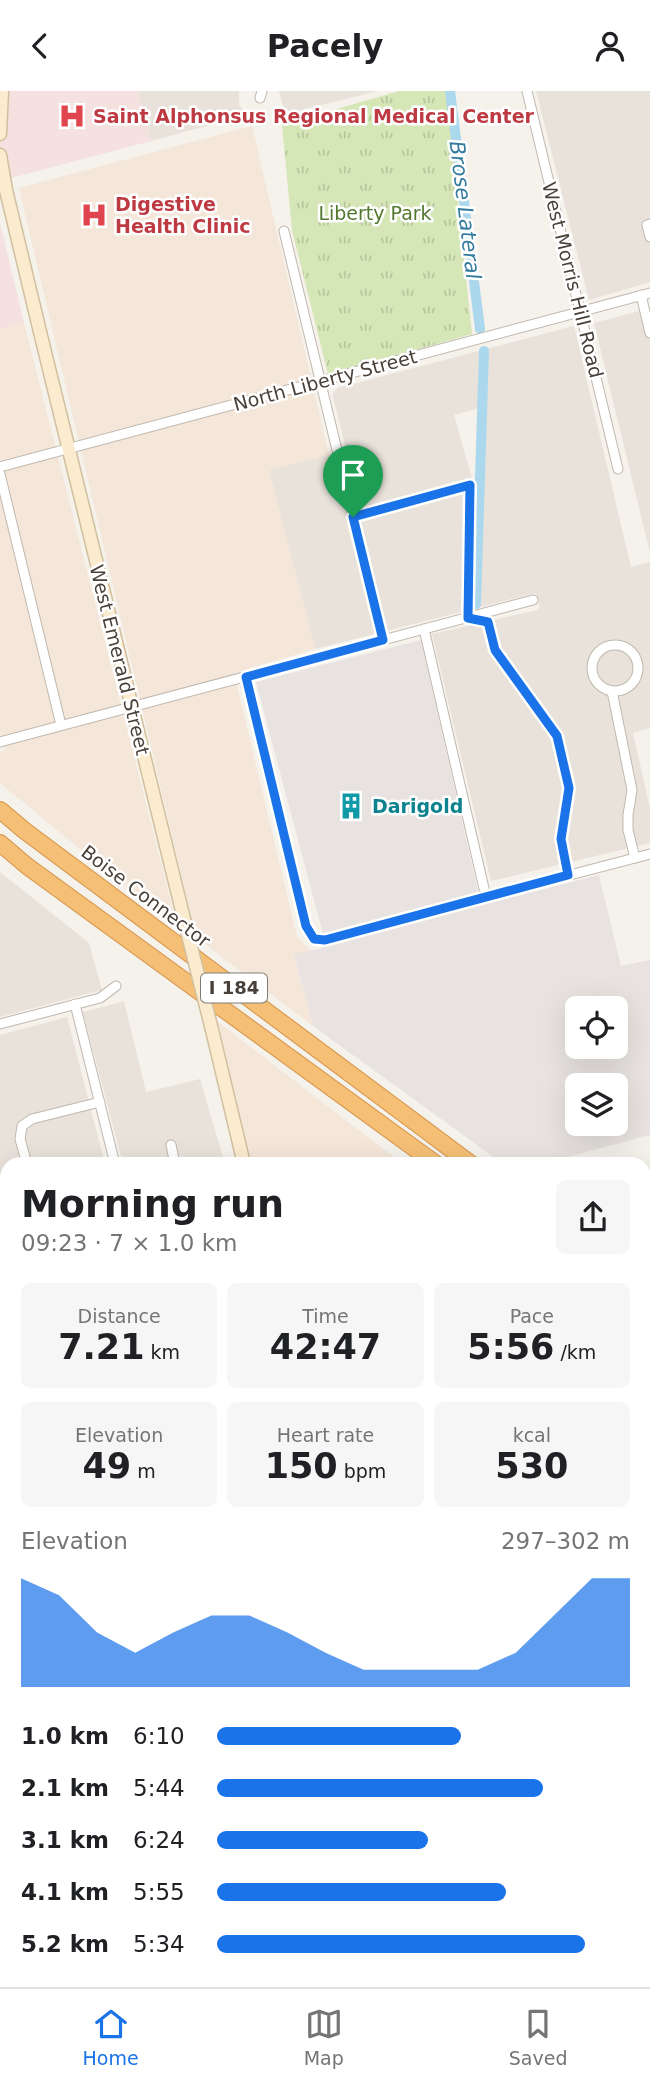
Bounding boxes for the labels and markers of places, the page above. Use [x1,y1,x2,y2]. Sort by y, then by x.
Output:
hospital icon: Saint Alphonsus Regional Medical Center [57,101,87,131]
place label: Saint Alphonsus Regional Medical Center [93,105,535,127]
place label: Digestive Health Clinic [115,193,251,237]
hospital icon: Digestive Health Clinic [79,200,109,230]
pin [323,445,383,517]
building icon: Darigold [336,791,366,821]
place label: Darigold [372,795,463,817]

